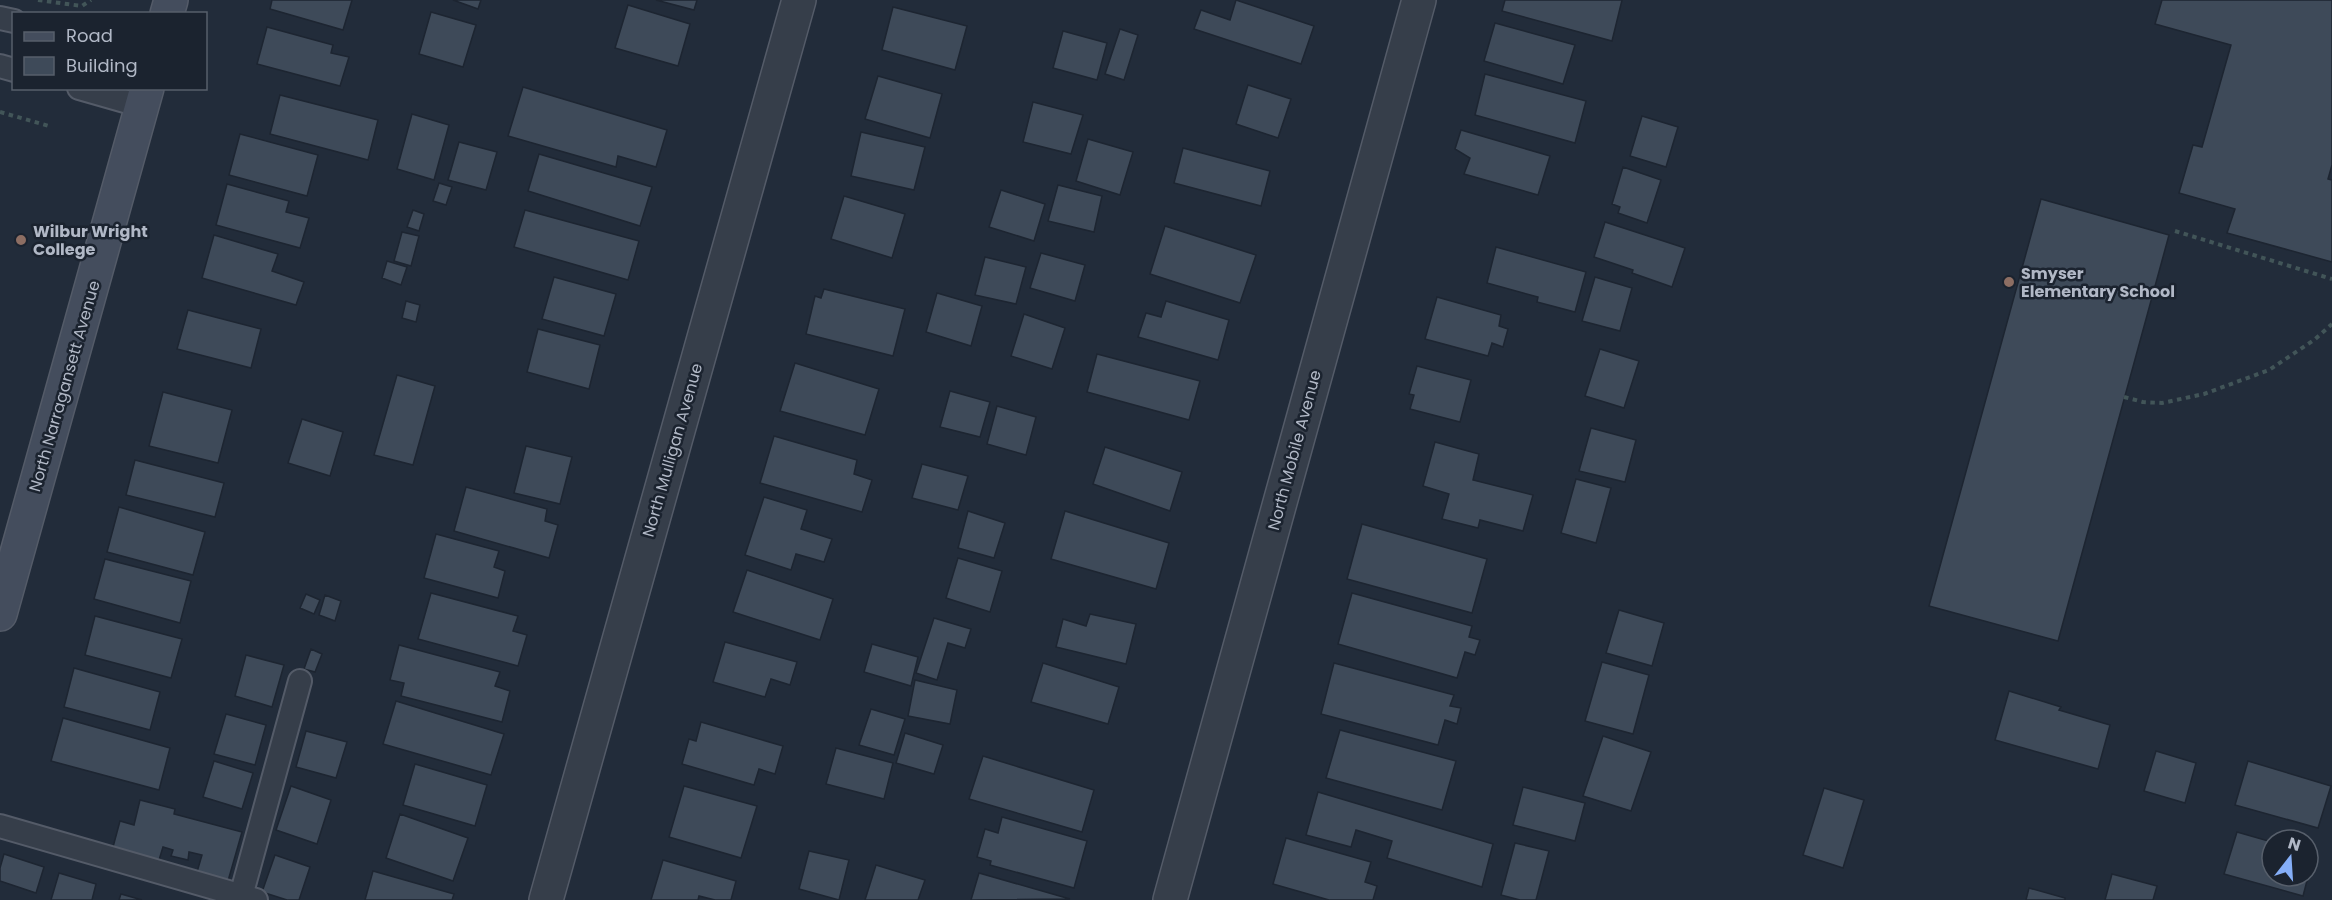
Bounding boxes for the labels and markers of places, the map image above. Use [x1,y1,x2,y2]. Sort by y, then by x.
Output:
place label: Wilbur Wright College [33,220,148,261]
marker: Wilbur Wright College [14,233,28,247]
place label: Smyser Elementary School [2021,262,2175,303]
marker: Smyser Elementary School [2002,275,2016,289]

